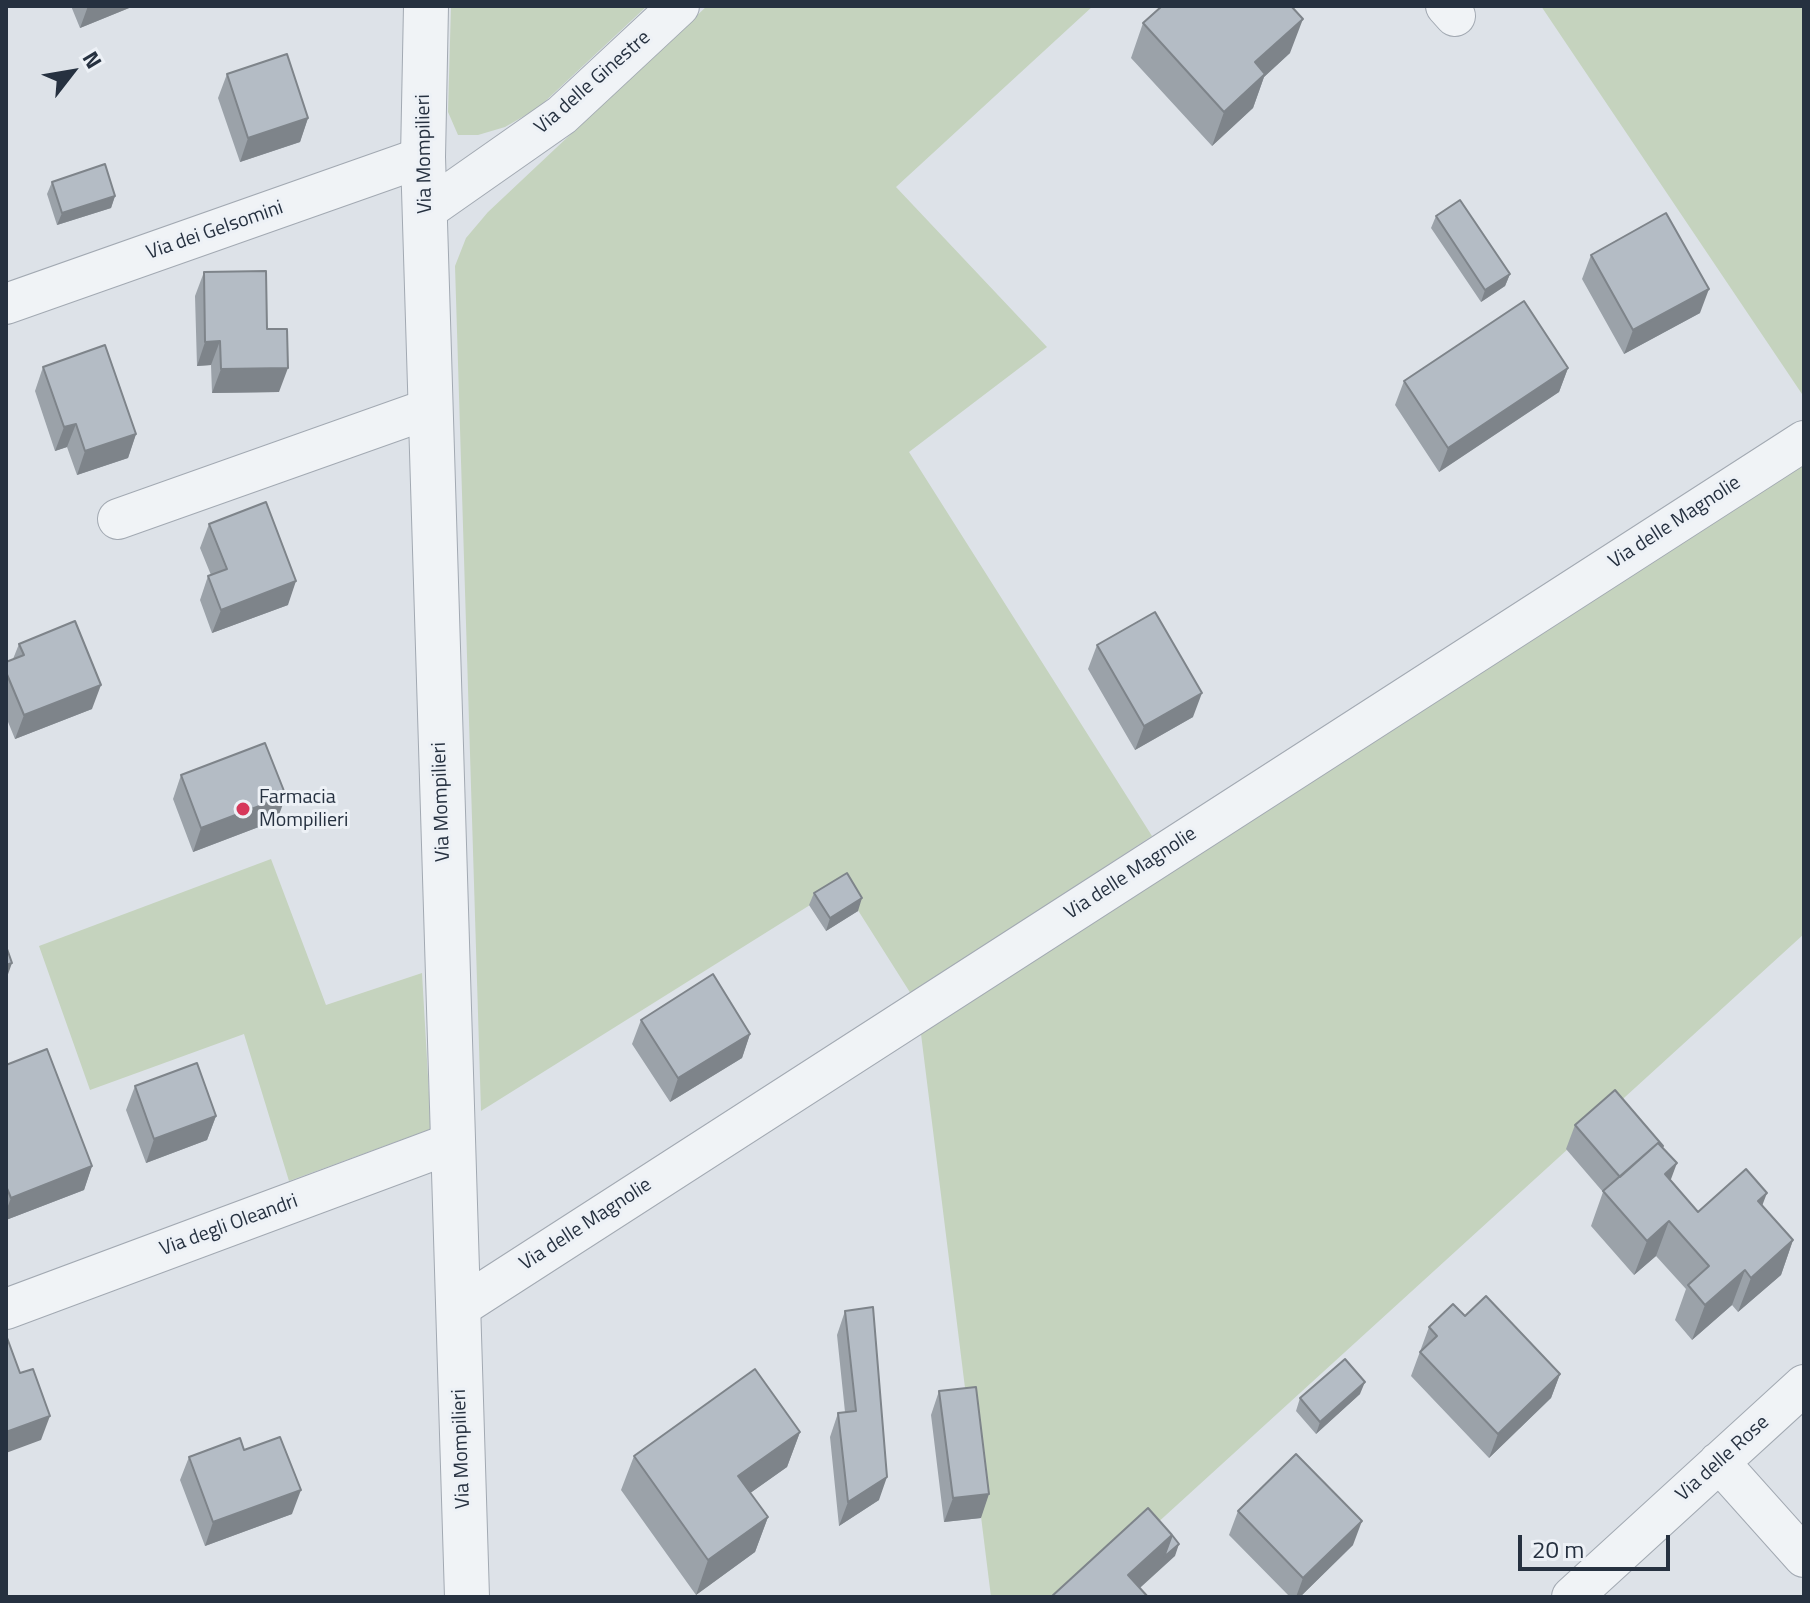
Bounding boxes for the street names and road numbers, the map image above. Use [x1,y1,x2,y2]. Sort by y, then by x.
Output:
street label: Via delle Ginestre [530,26,656,140]
street label: Via Mompilieri [412,94,438,214]
street label: Via dei Gelsomini [143,196,287,266]
street label: Via delle Magnolie [1605,471,1745,575]
street label: Via Mompilieri [428,742,456,862]
street label: Via delle Magnolie [1061,822,1201,926]
street label: Via delle Magnolie [516,1173,656,1277]
street label: Via degli Oleandri [157,1190,301,1262]
street label: Via Mompilieri [448,1389,476,1509]
street label: Via delle Rose [1672,1411,1774,1507]

